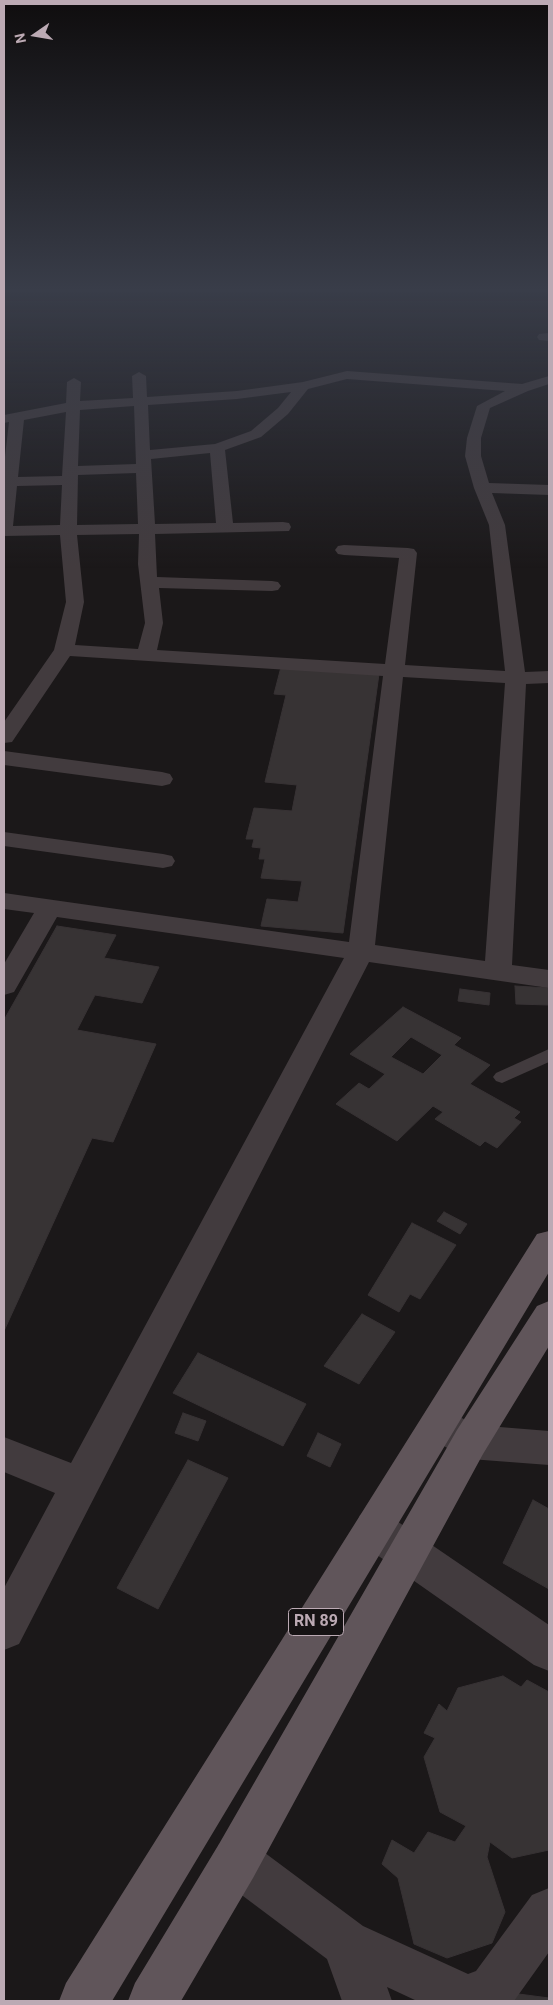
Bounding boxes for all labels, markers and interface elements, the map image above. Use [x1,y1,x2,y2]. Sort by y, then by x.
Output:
north arrow [10,10,60,60]
text: N [11,32,29,45]
road number: RN 89 [288,1608,344,1635]

